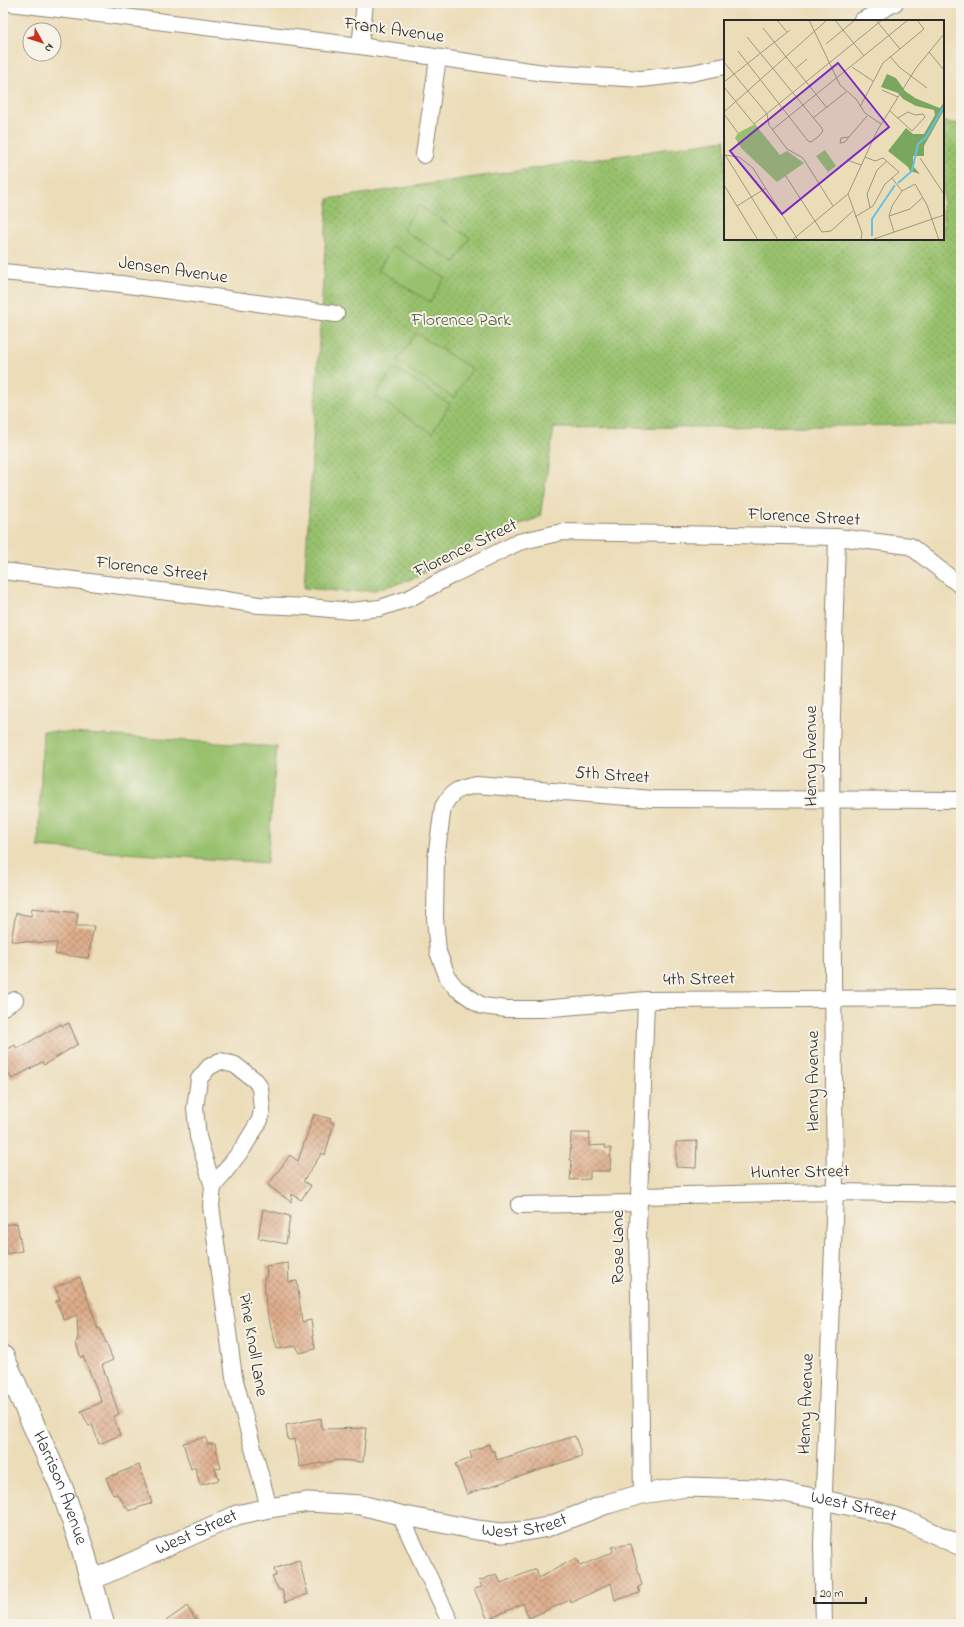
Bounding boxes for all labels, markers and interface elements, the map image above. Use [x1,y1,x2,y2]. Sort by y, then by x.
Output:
street label: Frank Avenue [341,11,447,51]
inset map [724,20,944,240]
north arrow [22,22,62,62]
text: N [40,40,58,56]
street label: Jensen Avenue [117,250,230,292]
park label: Florence Park [410,308,511,334]
street label: Florence Street [746,502,861,534]
street label: Florence Street [409,513,522,586]
street label: Florence Street [94,550,209,590]
street label: Henry Avenue [799,704,825,807]
street label: 5th Street [574,760,650,792]
street label: 4th Street [663,966,735,994]
street label: Henry Avenue [801,1029,827,1132]
street label: Hunter Street [750,1159,850,1187]
street label: Rose Lane [606,1209,632,1284]
street label: Pine Knoll Lane [230,1291,274,1400]
street label: Henry Avenue [792,1352,822,1455]
street label: Harrison Avenue [25,1427,94,1550]
street label: West Street [808,1485,900,1530]
street label: West Street [152,1503,242,1563]
street label: West Street [480,1507,571,1546]
scale bar [814,1579,866,1605]
text: 20 m [820,1585,843,1603]

